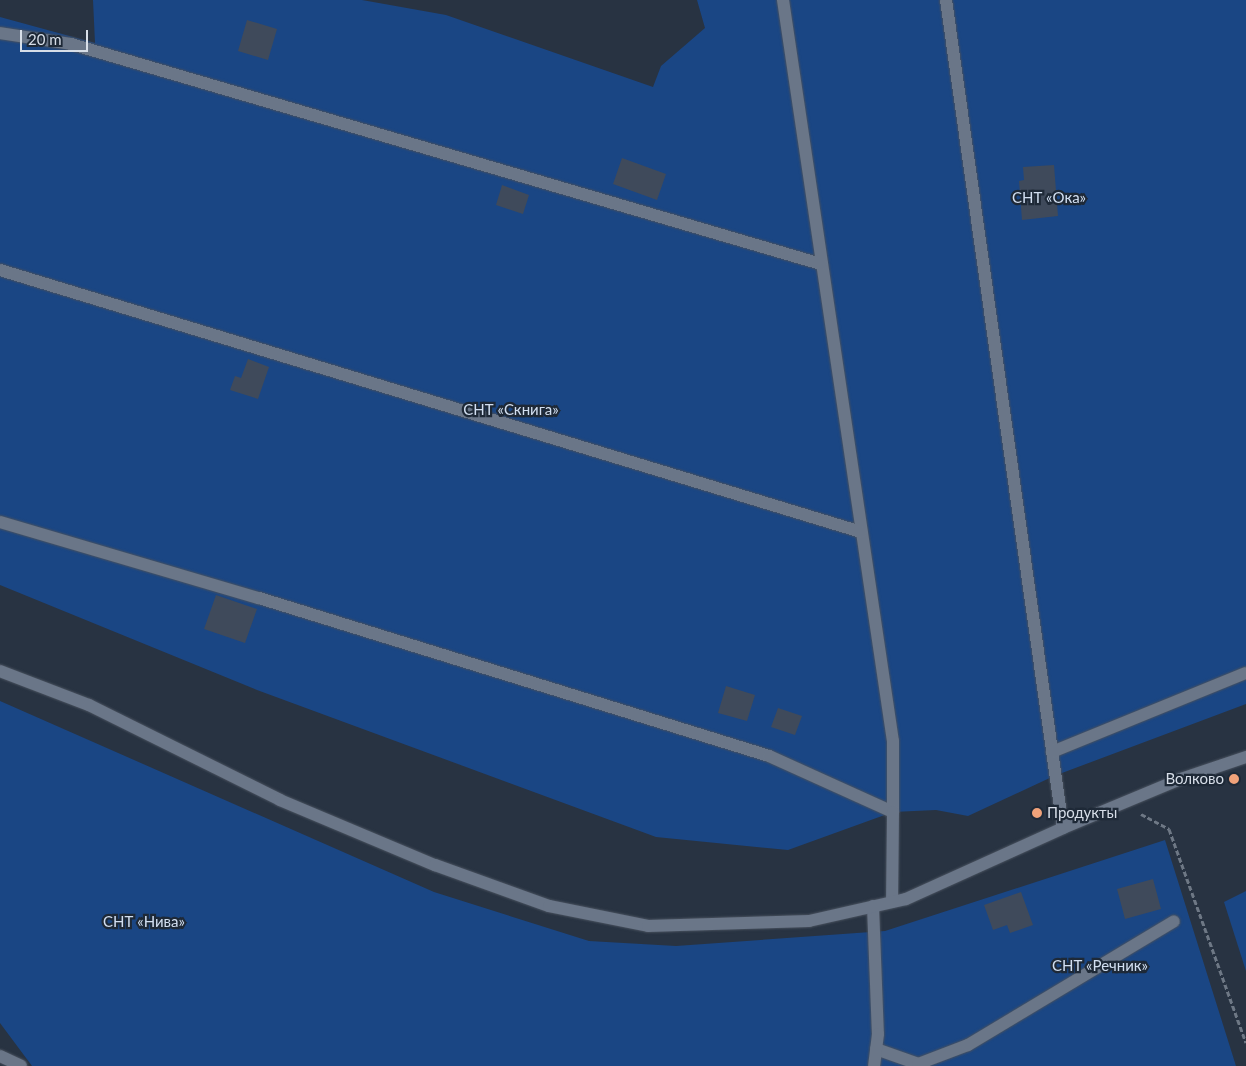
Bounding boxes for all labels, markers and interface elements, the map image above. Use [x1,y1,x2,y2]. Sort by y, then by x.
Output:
scale bar [22,20,90,52]
text: 20 m [28,30,62,48]
park label: СНТ «Ока» [1012,189,1086,207]
park label: СНТ «Скнига» [463,401,559,419]
place label: Волково [1165,770,1224,788]
marker: Волково [1228,773,1240,785]
place label: Продукты [1047,804,1117,822]
marker: Продукты [1031,807,1043,819]
park label: СНТ «Нива» [103,913,185,931]
park label: СНТ «Речник» [1052,957,1148,975]

